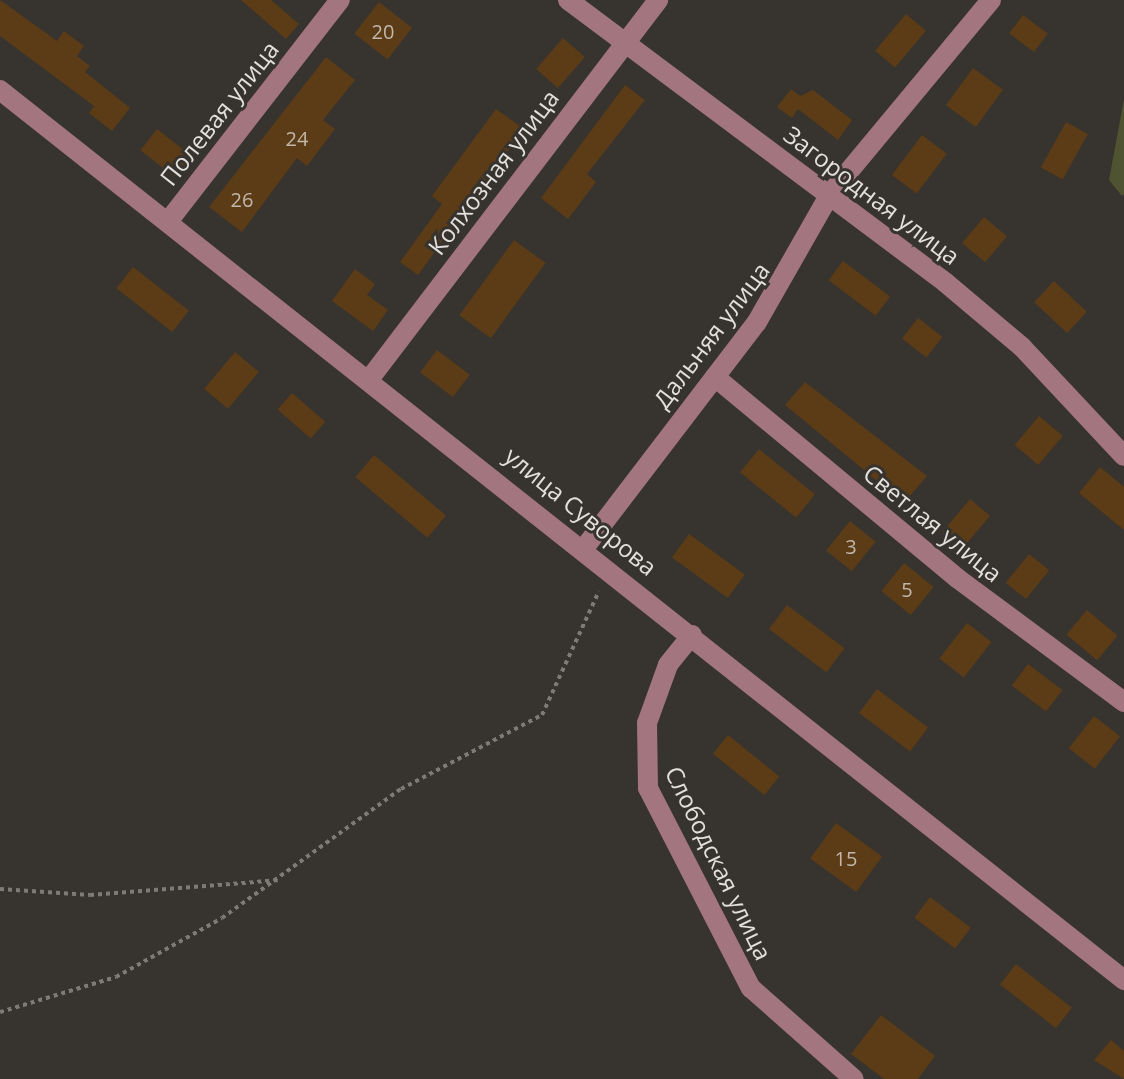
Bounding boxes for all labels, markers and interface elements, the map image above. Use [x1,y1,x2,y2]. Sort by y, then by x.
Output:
house number: 20 [372,19,394,43]
street label: Полевая улица [154,35,284,191]
street label: Колхозная улица [422,84,564,260]
street label: Загородная улица [778,120,966,270]
house number: 24 [286,126,308,150]
house number: 26 [231,187,253,211]
street label: Дальняя улица [647,256,775,414]
street label: улица Суворова [499,441,663,581]
street label: Светлая улица [858,458,1008,588]
house number: 3 [845,534,857,558]
house number: 5 [901,577,913,601]
street label: Слободская улица [660,761,778,965]
house number: 15 [835,846,857,870]

